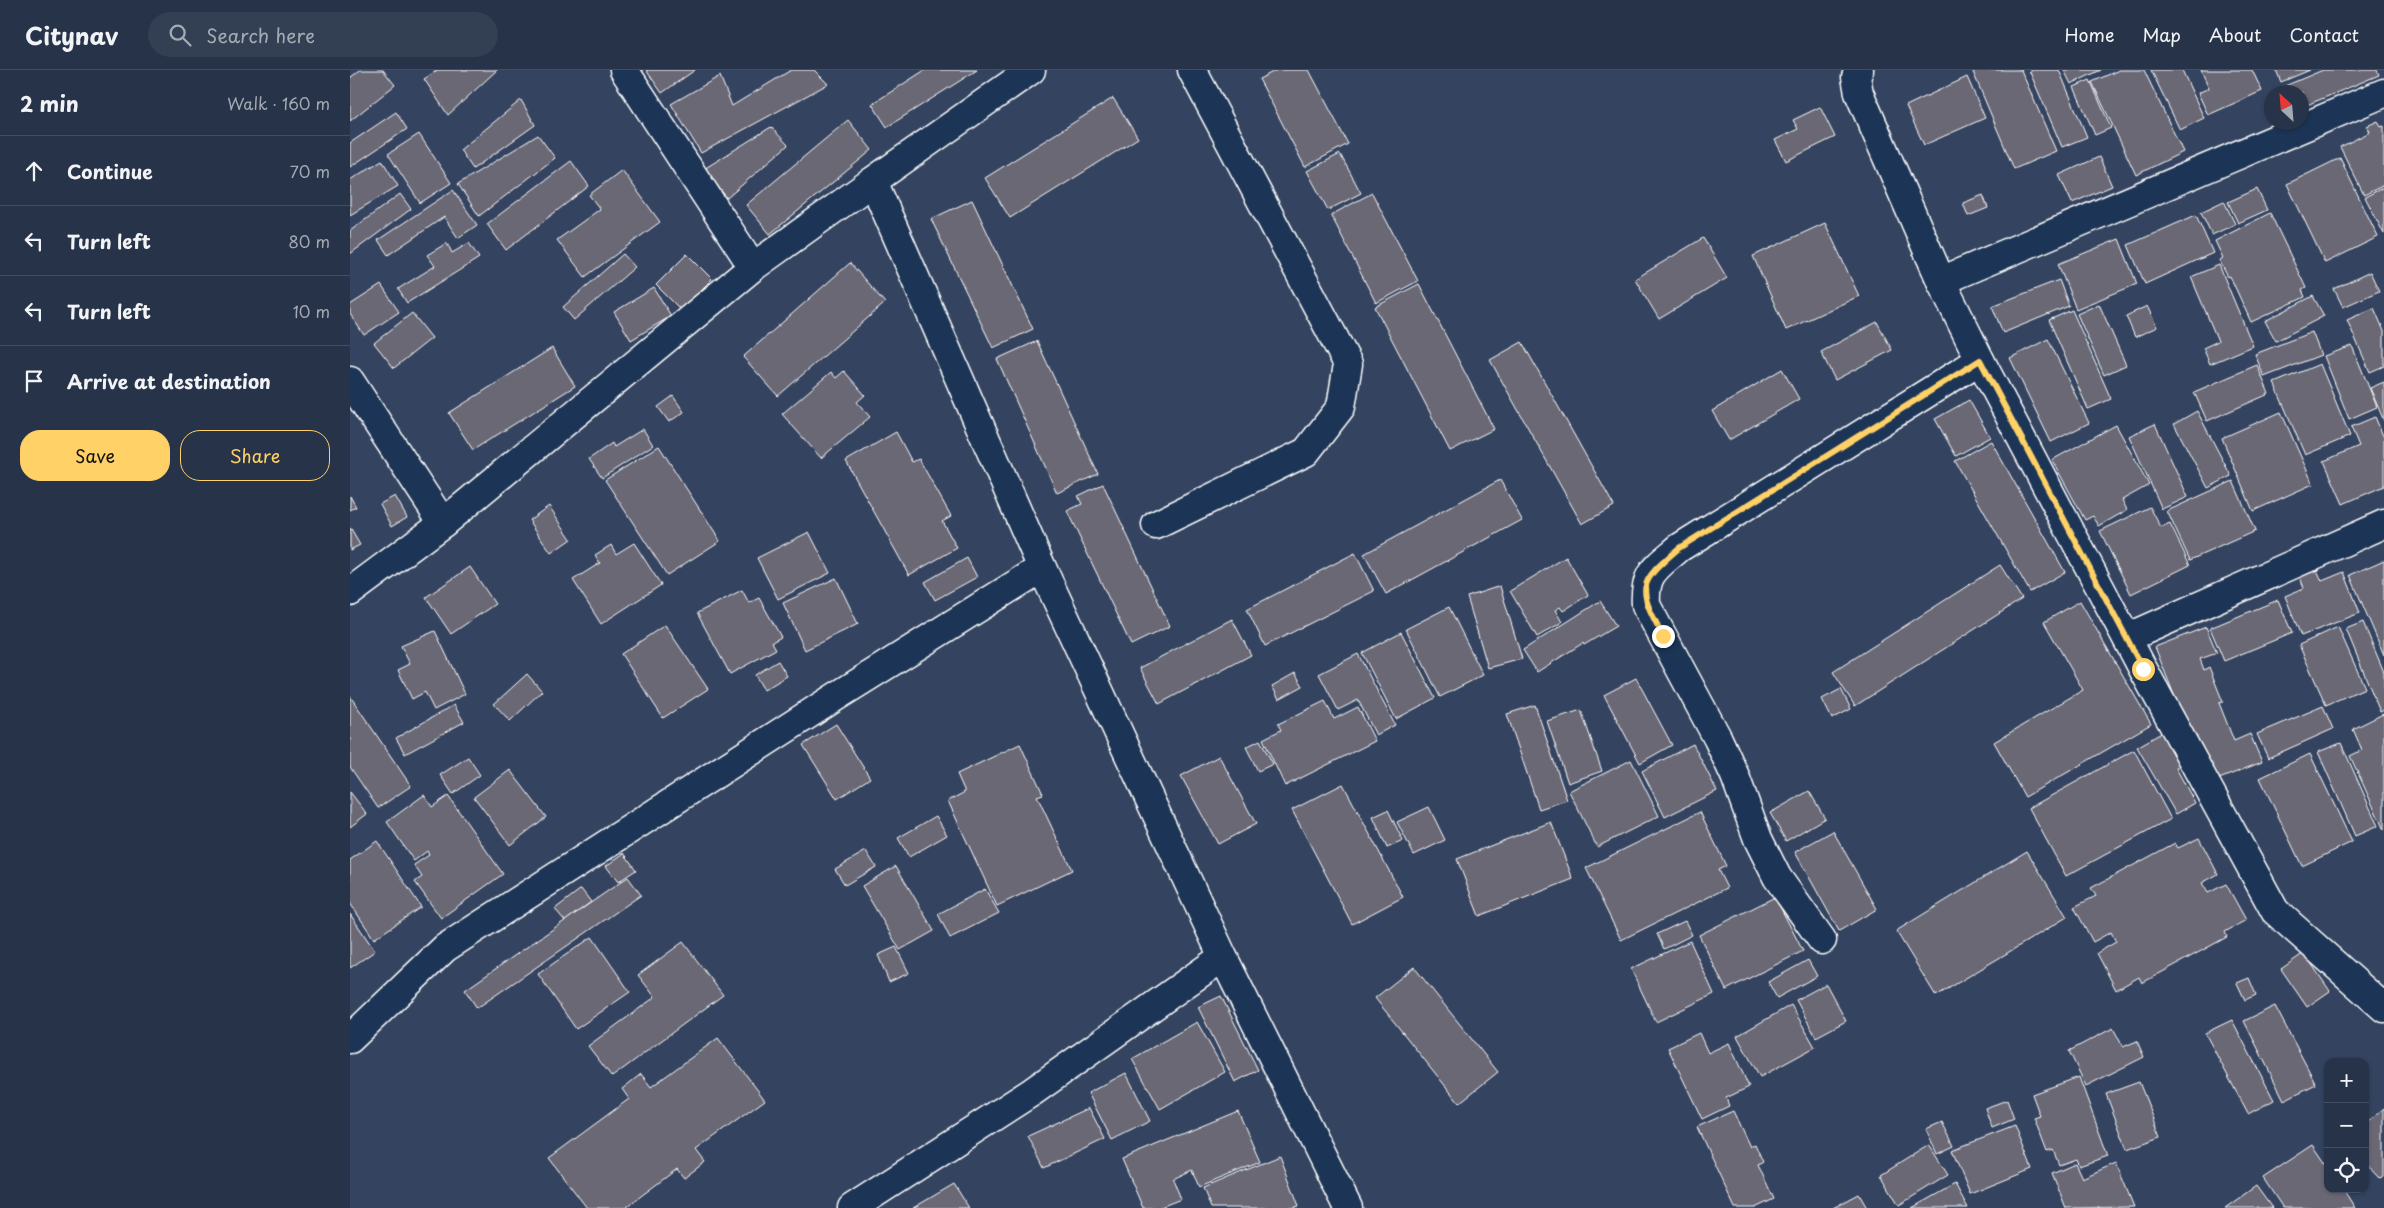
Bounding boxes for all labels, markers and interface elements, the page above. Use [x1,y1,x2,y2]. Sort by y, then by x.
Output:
search box [148,12,498,57]
text: Citynav [25,17,118,53]
icon: search [166,21,194,49]
text: Search here [206,21,315,49]
text: Home [2064,21,2114,48]
text: Map [2142,21,2181,48]
text: About [2209,21,2261,48]
text: Contact [2289,21,2359,48]
north arrow [2264,85,2309,130]
text: 2 min [20,87,79,119]
text: Walk · 160 m [227,91,330,115]
icon: ahead [20,157,48,185]
text: Continue [67,157,153,185]
text: 70 m [290,159,330,183]
icon: left [20,227,48,255]
text: Turn left [67,227,151,255]
text: 80 m [288,229,330,253]
icon: left [20,297,48,325]
text: Turn left [67,297,151,325]
text: 10 m [293,299,330,323]
icon: arrive [20,367,48,395]
text: Arrive at destination [67,367,271,395]
button: Save [20,430,170,481]
button: Share [180,430,330,481]
route end [1652,625,1675,648]
route start [2132,658,2155,681]
map controls [2324,1058,2369,1193]
button: + [2324,1058,2369,1103]
button: − [2324,1103,2369,1148]
button: locate [2324,1148,2369,1193]

